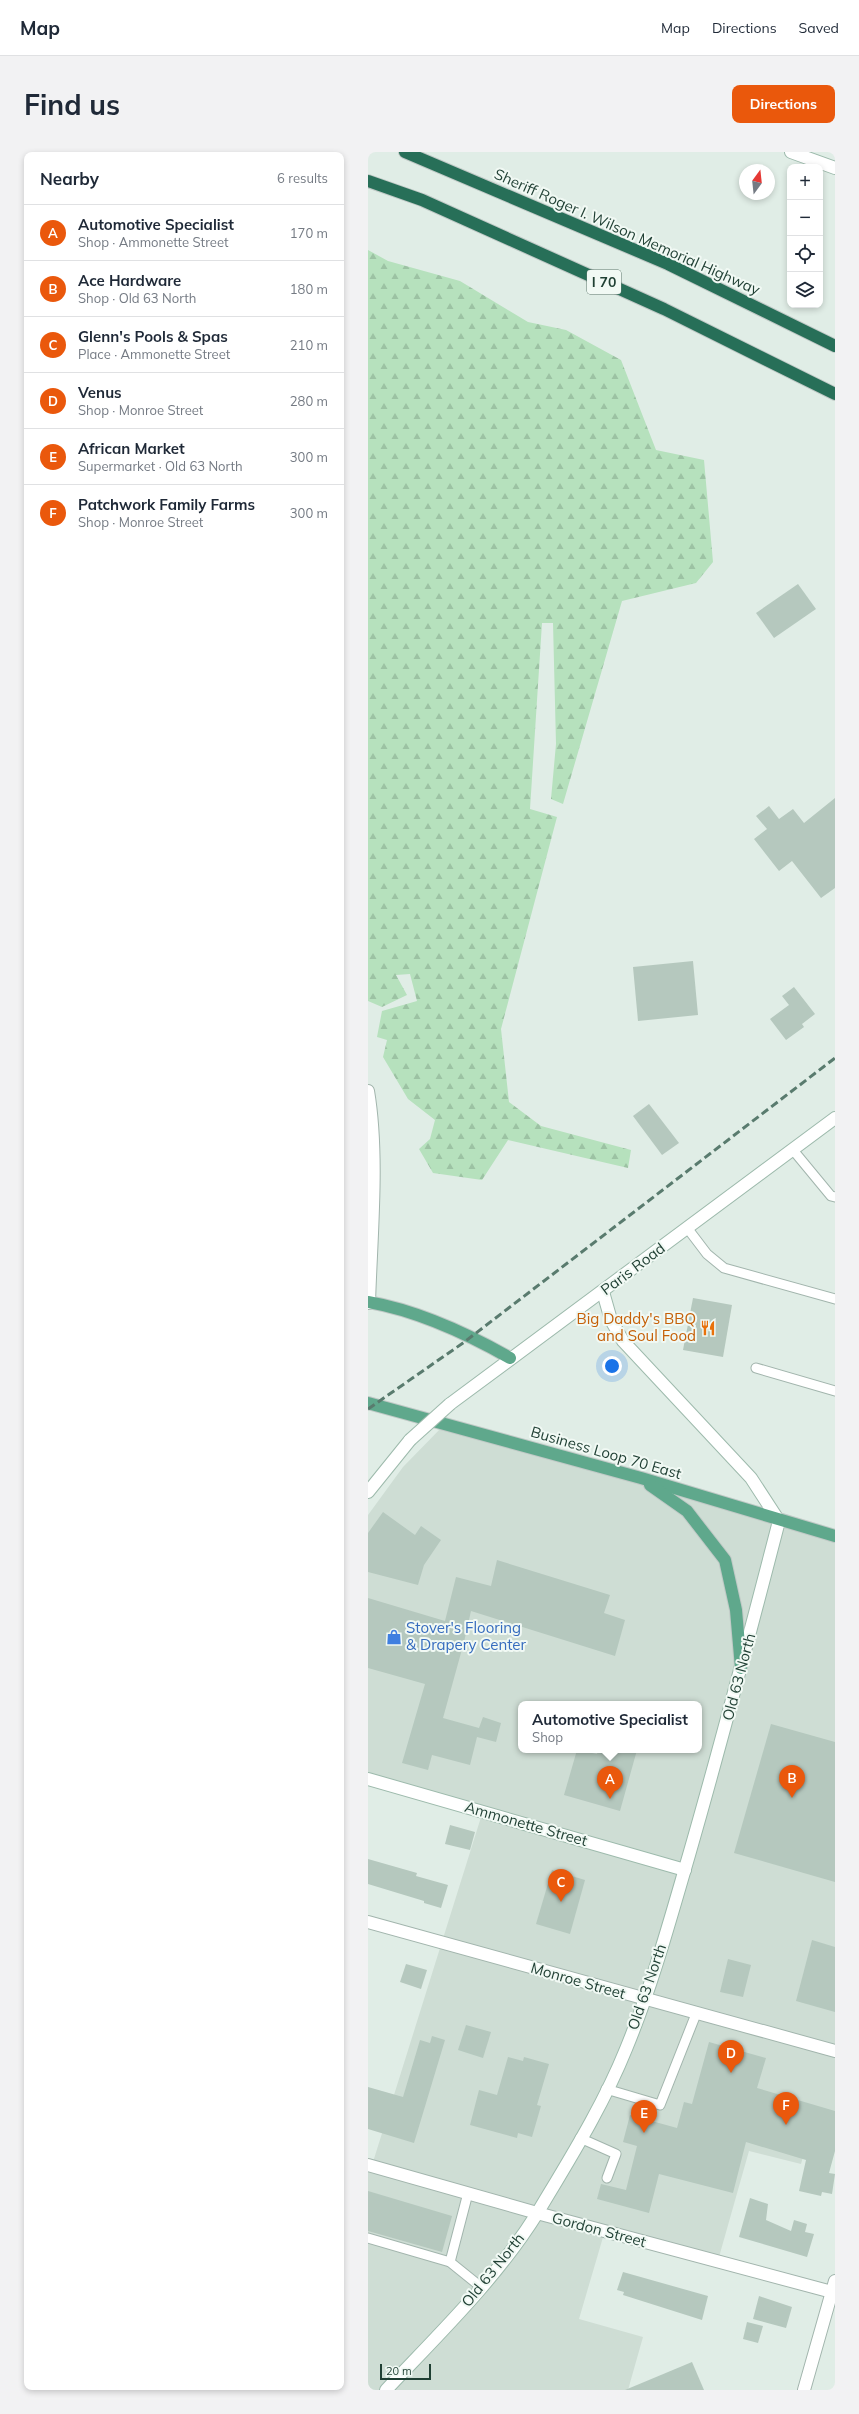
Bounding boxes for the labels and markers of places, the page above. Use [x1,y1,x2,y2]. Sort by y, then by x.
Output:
place label: Big Daddy's BBQ and Soul Food [576,1309,696,1345]
restaurant icon: Big Daddy's BBQ and Soul Food [699,1319,717,1337]
place label: Stover's Flooring & Drapery Center [406,1618,527,1654]
shop icon: Stover's Flooring & Drapery Center [385,1628,403,1646]
pin: B [779,1765,805,1798]
pin: A [597,1766,623,1799]
pin: C [548,1869,574,1902]
pin: D [718,2040,744,2073]
pin: F [773,2092,799,2125]
pin: E [631,2100,657,2133]

